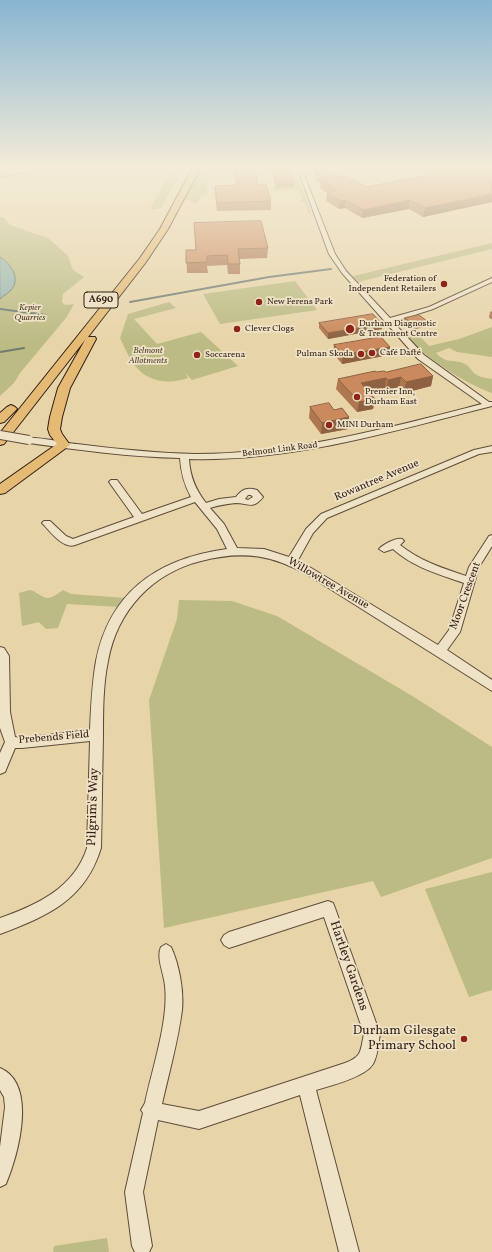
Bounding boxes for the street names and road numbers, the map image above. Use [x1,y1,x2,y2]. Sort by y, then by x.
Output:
road number: A690 [84,292,118,308]
street label: Belmont Link Road [242,440,318,460]
street label: Rowantree Avenue [333,457,421,505]
street label: Willowtree Avenue [285,555,371,613]
street label: Moor Crescent [448,560,484,632]
street label: Prebends Field [18,728,90,748]
street label: Pilgrim's Way [85,768,103,846]
street label: Hartley Gardens [325,919,371,1013]

